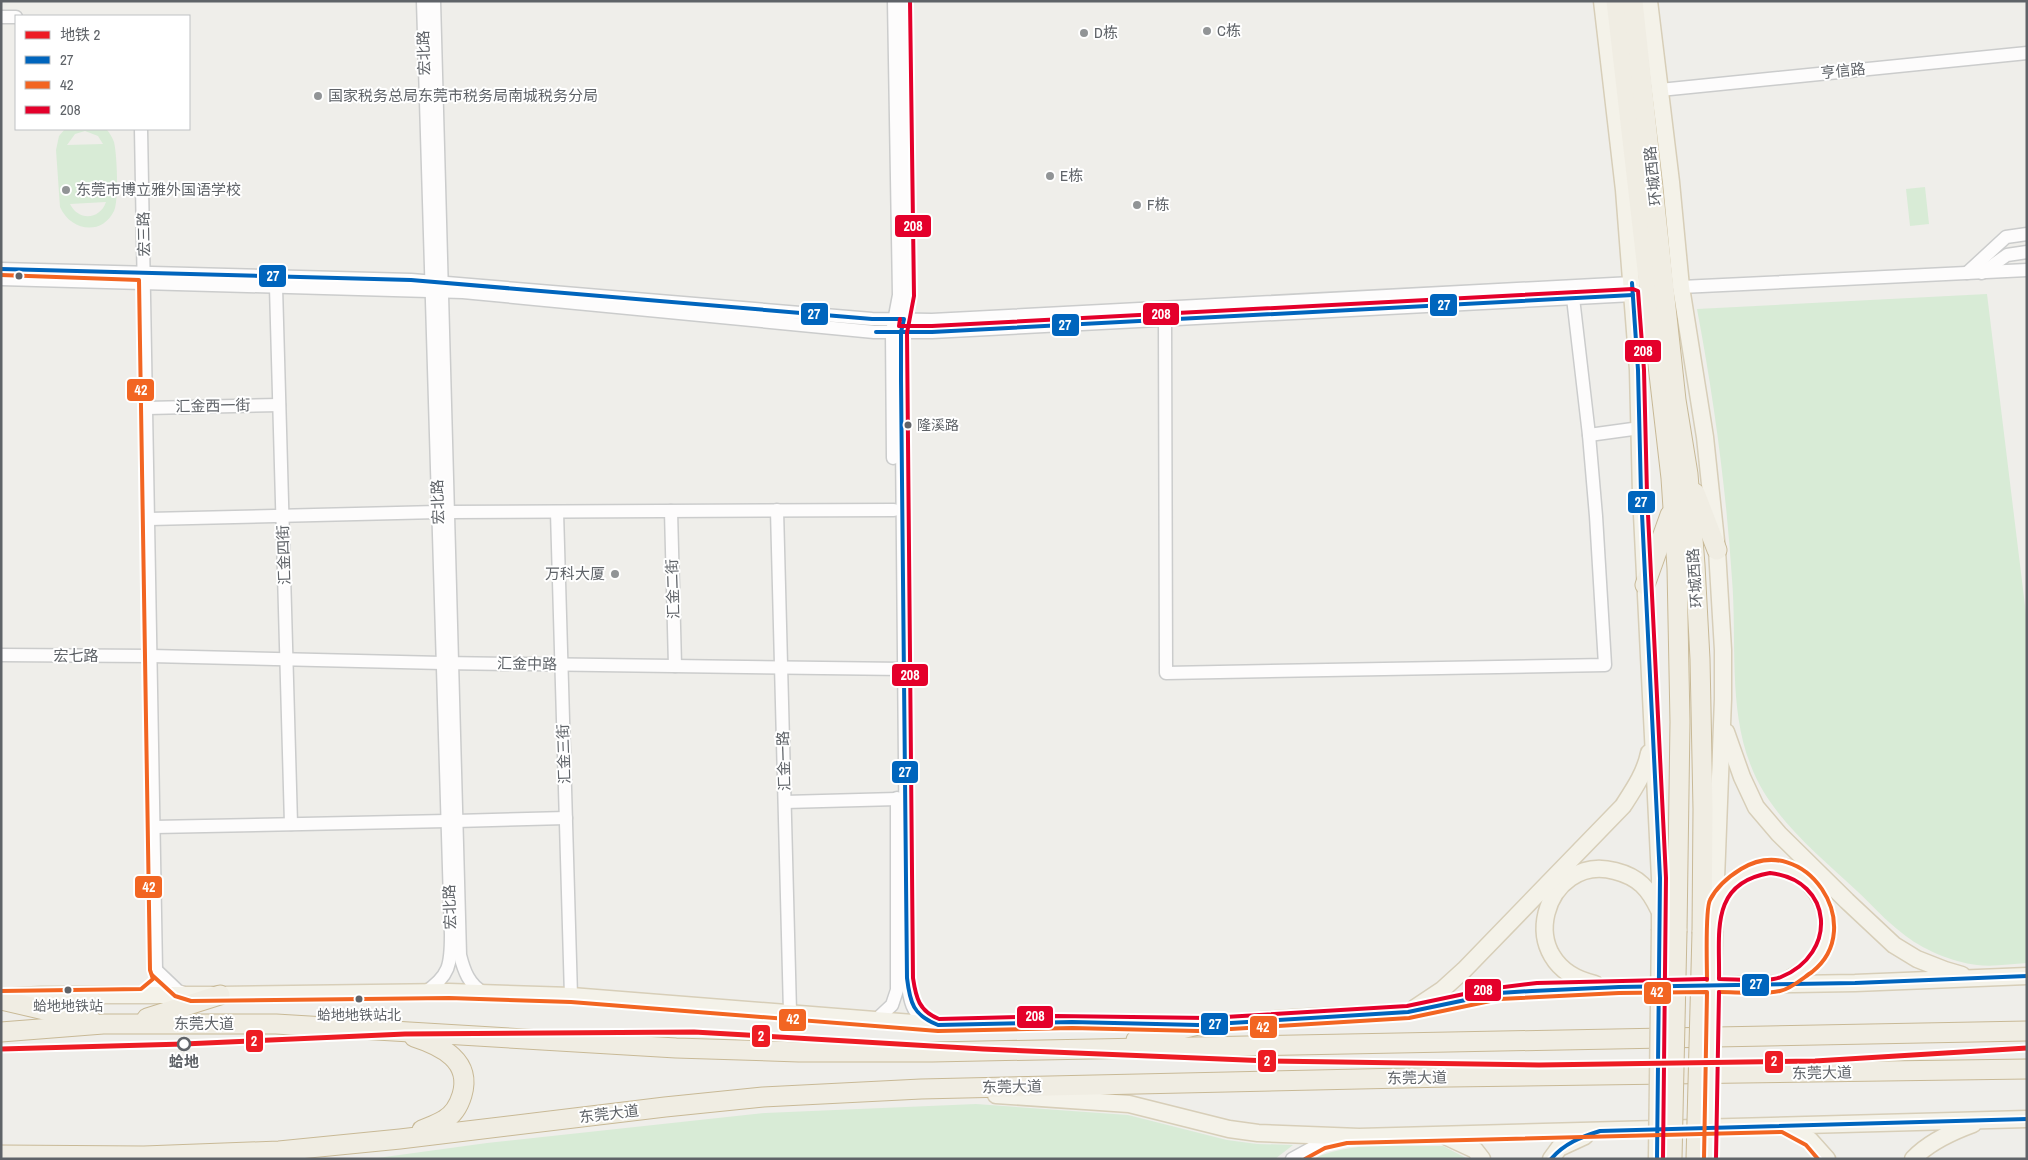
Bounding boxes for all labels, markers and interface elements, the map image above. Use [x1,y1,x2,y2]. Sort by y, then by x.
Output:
legend [15,15,190,130]
place label: C栋 [1217,20,1241,41]
place label: D栋 [1094,22,1118,43]
text: 地铁 2 [60,24,100,45]
marker: C栋 [1201,25,1213,37]
marker: D栋 [1078,27,1090,39]
street label: 宏北路 [412,30,435,76]
text: 27 [60,49,74,70]
street label: 亨信路 [1819,58,1866,83]
text: 42 [60,74,74,95]
place label: 国家税务总局东莞市税务局南城税务分局 [328,85,598,106]
marker: 国家税务总局东莞市税务局南城税务分局 [312,90,324,102]
text: 208 [60,99,81,120]
street label: 环城西路 [1639,145,1666,207]
place label: E栋 [1060,165,1083,186]
marker: E栋 [1044,170,1056,182]
place label: 东莞市博立雅外国语学校 [76,179,241,200]
marker: 东莞市博立雅外国语学校 [60,184,72,196]
place label: F栋 [1147,194,1170,215]
marker: F栋 [1131,199,1143,211]
street label: 宏三路 [133,211,154,257]
line badge: 208 [894,214,932,238]
text: 208 [903,217,923,235]
line badge: 27 [258,264,287,288]
text: 27 [267,267,280,285]
unlabelled marker [14,271,24,281]
line badge: 27 [1429,293,1458,317]
text: 27 [1438,296,1451,314]
line badge: 27 [800,302,829,326]
line badge: 208 [1142,302,1180,326]
text: 27 [808,305,821,323]
text: 208 [1151,305,1171,323]
line badge: 27 [1051,313,1080,337]
text: 27 [1059,316,1072,334]
line badge: 208 [1624,339,1662,363]
text: 208 [1633,342,1653,360]
line badge: 42 [126,378,155,402]
text: 42 [135,381,147,399]
street label: 汇金西一街 [175,394,251,417]
place label: 隆溪路 [917,416,959,434]
marker: 隆溪路 [903,420,913,430]
street label: 宏北路 [426,479,449,525]
line badge: 27 [1627,490,1656,514]
text: 27 [1635,493,1648,511]
street label: 汇金四街 [272,525,295,585]
street label: 环城西路 [1682,547,1707,609]
street label: 汇金二街 [661,559,684,619]
place label: 万科大厦 [545,563,605,584]
marker: 万科大厦 [609,568,621,580]
street label: 宏七路 [53,645,99,666]
street label: 汇金中路 [497,652,557,675]
line badge: 208 [891,663,929,687]
text: 208 [900,666,920,684]
street label: 汇金三街 [552,724,575,784]
street label: 汇金一路 [772,731,795,791]
line badge: 27 [891,760,919,784]
text: 27 [899,763,912,781]
line badge: 42 [134,875,163,899]
text: 42 [143,878,155,896]
street label: 宏北路 [438,884,461,930]
line badge: 27 [1741,973,1770,997]
text: 27 [1750,975,1763,993]
line badge: 208 [1464,978,1502,1002]
text: 208 [1473,981,1493,999]
line badge: 42 [1643,981,1672,1005]
text: 42 [1651,983,1663,1001]
marker: 蛤地地铁站 [63,985,73,995]
marker: 蛤地地铁站北 [354,994,364,1004]
place label: 蛤地地铁站 [33,997,103,1015]
line badge: 208 [1016,1005,1054,1029]
place label: 蛤地地铁站北 [317,1006,401,1024]
text: 208 [1025,1007,1045,1025]
line badge: 42 [778,1008,807,1032]
text: 42 [787,1010,799,1028]
line badge: 27 [1200,1012,1229,1036]
street label: 东莞大道 [174,1013,234,1034]
text: 27 [1209,1015,1222,1033]
line badge: 42 [1249,1015,1278,1039]
text: 42 [1257,1018,1269,1036]
line badge: 2 [751,1024,771,1048]
text: 2 [758,1027,764,1045]
line badge: 2 [245,1029,264,1053]
text: 2 [251,1032,257,1050]
marker: 蛤地 [177,1037,191,1051]
line badge: 2 [1257,1049,1277,1073]
line badge: 2 [1764,1050,1784,1074]
place label: 蛤地 [169,1051,199,1072]
text: 2 [1264,1052,1270,1070]
text: 2 [1771,1052,1777,1070]
street label: 东莞大道 [1792,1061,1852,1084]
street label: 东莞大道 [1387,1066,1447,1089]
street label: 东莞大道 [982,1075,1042,1098]
street label: 东莞大道 [578,1099,640,1128]

